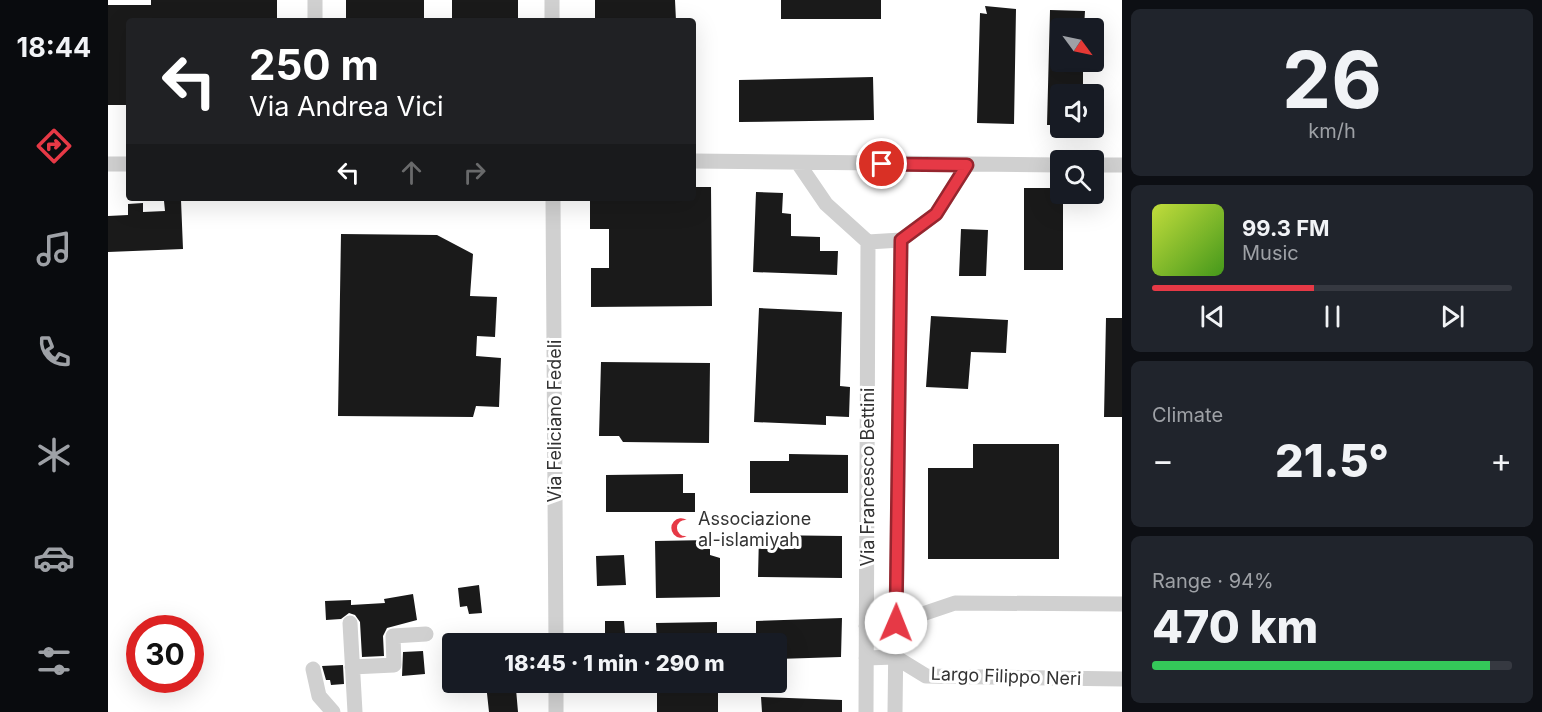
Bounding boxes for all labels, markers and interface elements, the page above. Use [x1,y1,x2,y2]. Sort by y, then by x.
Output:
north arrow [1050,18,1104,72]
map controls [1050,18,1104,204]
text: 18:44 [17,31,91,64]
text: 26 [1282,32,1382,127]
text: 250 m [249,39,379,90]
icon: left [150,42,228,120]
button: sound [1050,84,1104,138]
text: Via Andrea Vici [249,90,444,123]
text: km/h [1308,119,1356,143]
icon: directions [33,125,75,167]
pin [856,138,907,189]
icon: arrive [865,147,898,180]
button: search [1050,150,1104,204]
icon: left [332,156,365,189]
icon: ahead [395,156,428,189]
icon: right [458,156,491,189]
text: 99.3 FM [1242,215,1330,241]
icon: music [33,228,75,270]
text: Music [1242,241,1299,265]
icon: previous [1196,300,1229,333]
icon: pause [1316,300,1349,333]
icon: next [1436,300,1469,333]
icon: phone [33,331,75,373]
street label: Via Feliciano Fedeli [544,340,565,502]
street label: Via Francesco Bettini [857,388,878,566]
text: Climate [1152,403,1223,427]
text: 21.5° [1275,433,1389,488]
icon: climate [33,434,75,476]
text: − [1152,440,1174,480]
text: + [1490,440,1512,480]
place label: Associazione al-islamiyah [698,508,811,550]
mosque icon: Associazione al-islamiyah [669,516,693,540]
icon: car [33,537,75,579]
text: Range · 94% [1152,569,1274,593]
position arrow [864,591,928,655]
text: 470 km [1152,599,1318,654]
speed limit sign: 30 [126,615,204,693]
icon: filters [33,640,75,682]
text: 18:45 · 1 min · 290 m [504,650,725,676]
street label: Largo Filippo Neri [930,663,1082,689]

